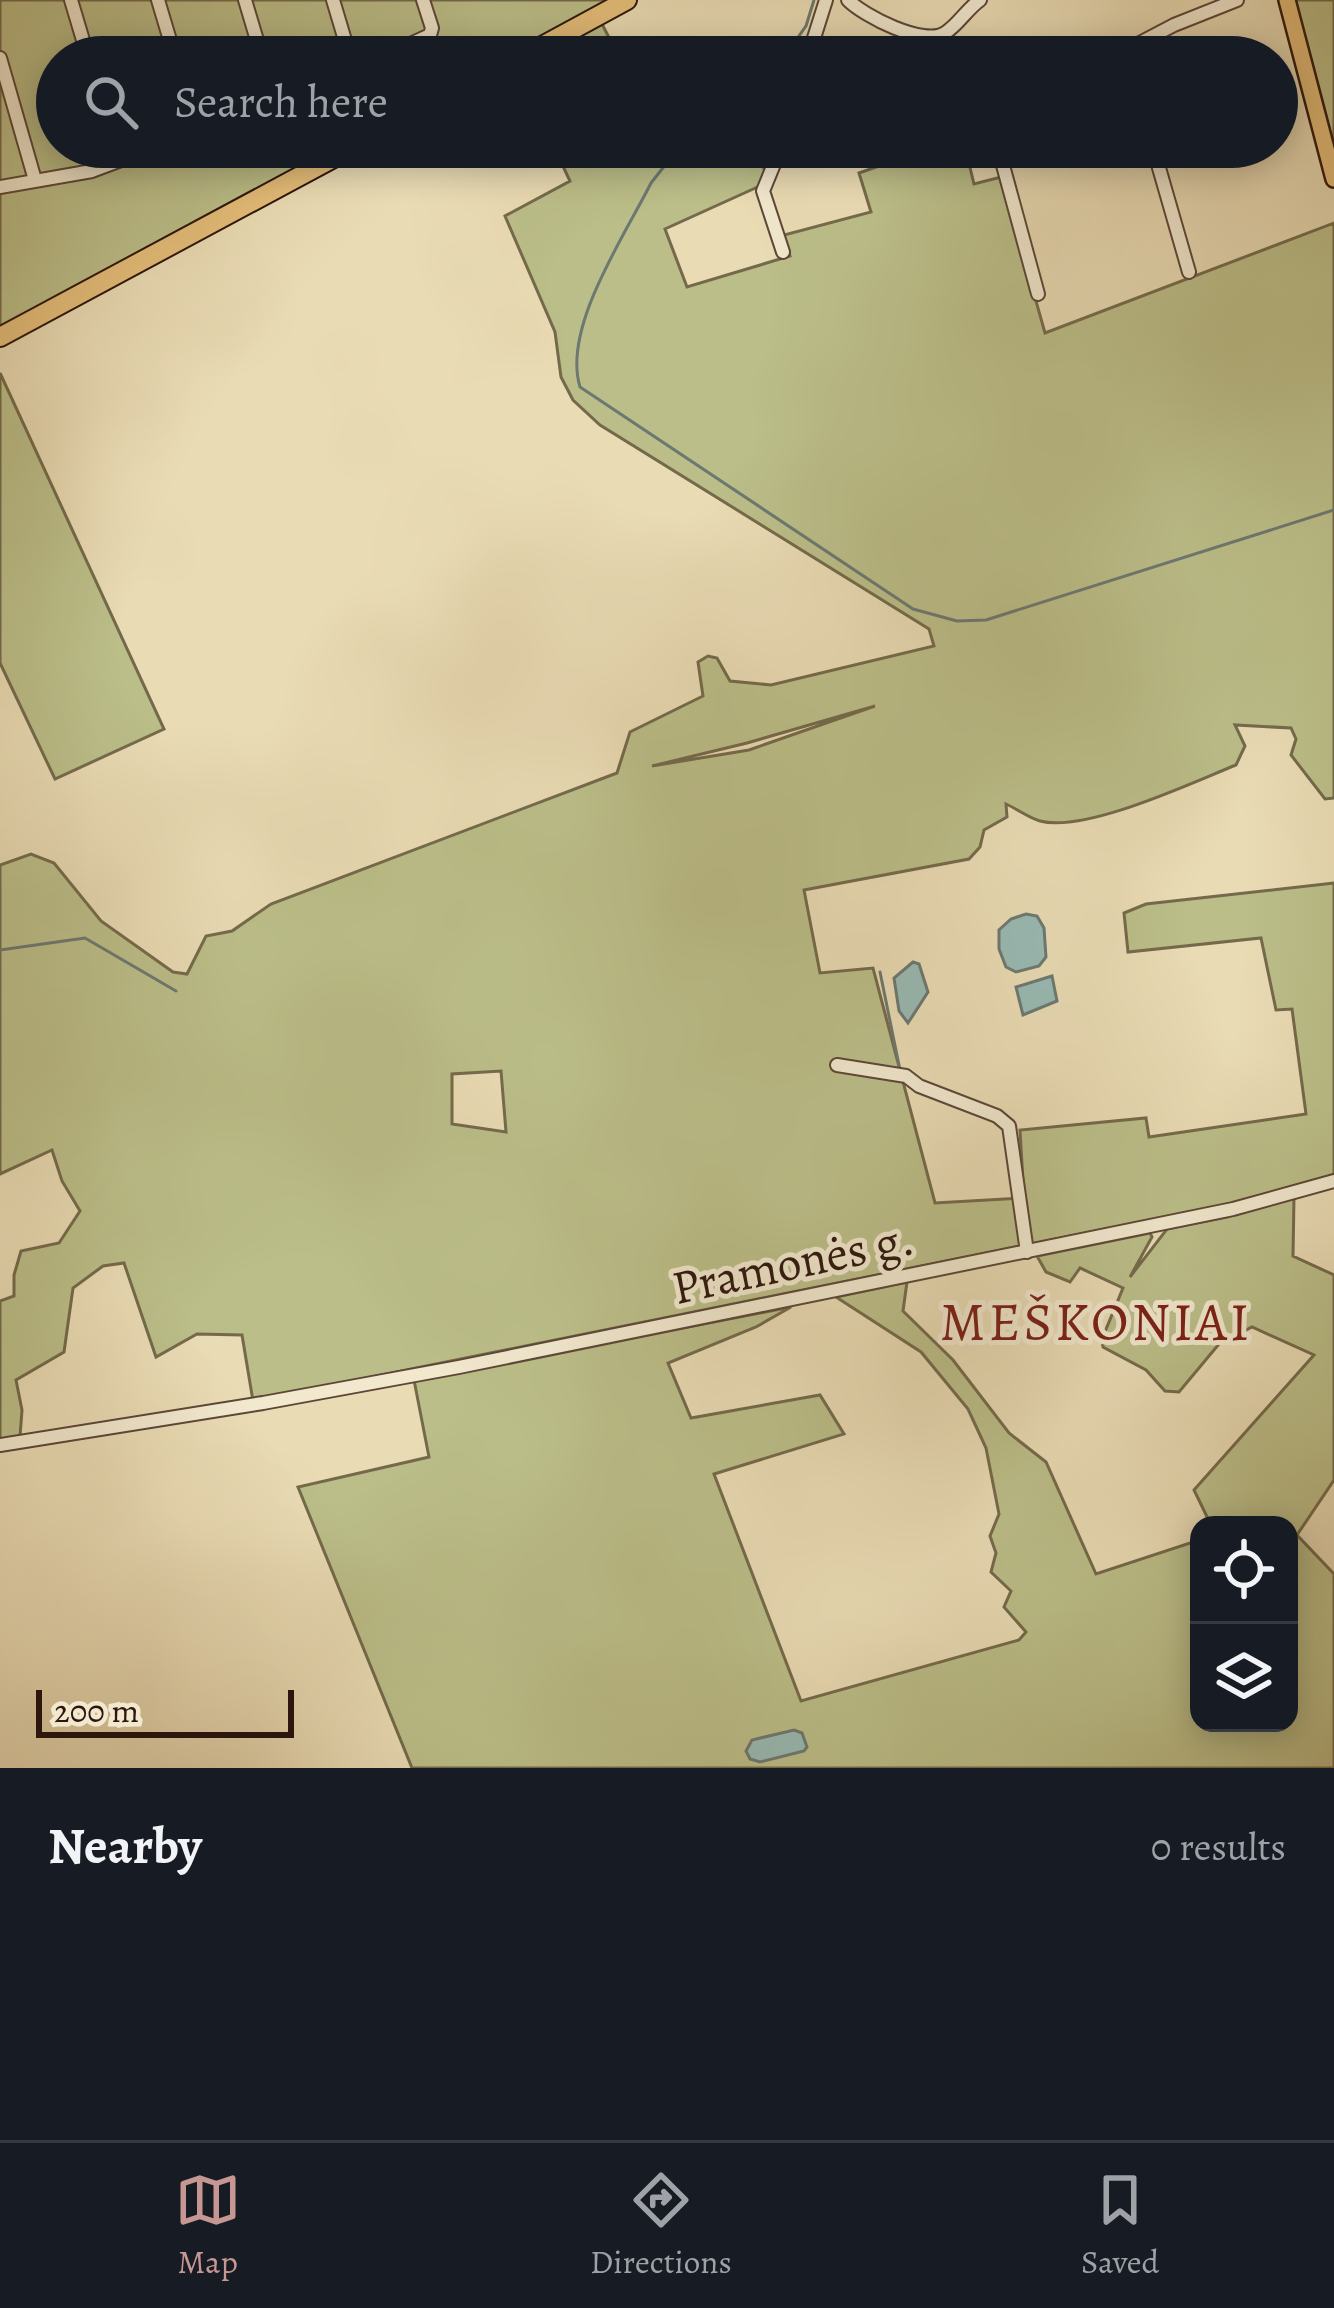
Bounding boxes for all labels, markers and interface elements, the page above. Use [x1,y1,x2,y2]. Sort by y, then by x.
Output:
search box [36,36,1298,168]
icon: search [78,69,144,135]
text: Search here [174,71,388,133]
street label: Pramonės g. [666,1205,920,1321]
district label: MEŠKONIAI [940,1285,1252,1359]
map controls [1190,1516,1298,1732]
button: locate [1190,1516,1298,1624]
button: layers [1190,1624,1298,1732]
scale bar [36,1684,294,1737]
text: 200 m [54,1688,139,1733]
text: Nearby [48,1811,202,1881]
text: 0 results [1151,1820,1286,1873]
tab: Map [175,2167,241,2284]
tab: Directions [590,2167,732,2284]
tab: Saved [1081,2167,1159,2284]

